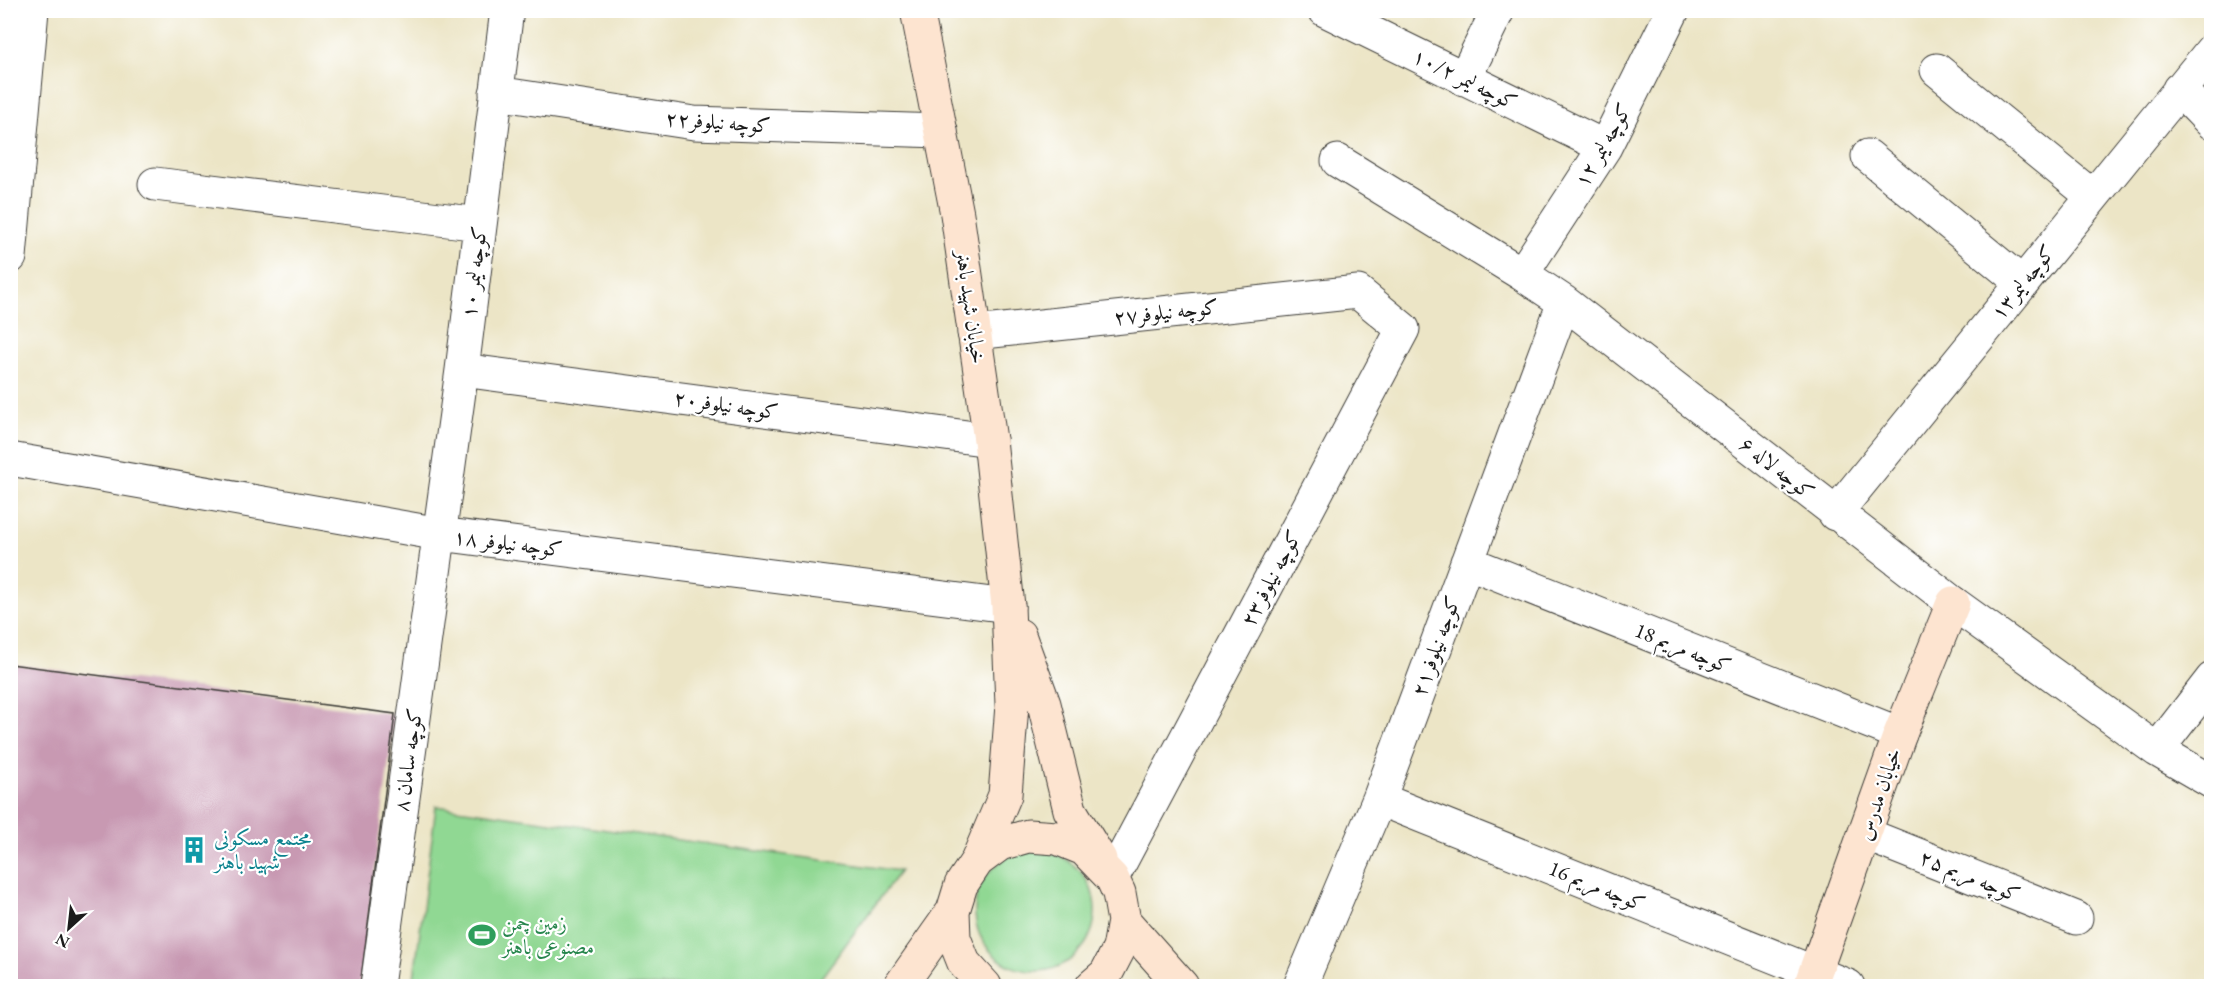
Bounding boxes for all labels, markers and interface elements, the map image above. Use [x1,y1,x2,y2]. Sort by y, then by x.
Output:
street label: کوچه لیمر ۱۰/۲ [1408,42,1522,116]
street label: کوچه لیمر ۱۲ [1568,98,1638,192]
street label: کوچه نیلوفر۲۲ [665,104,771,140]
street label: کوچه لیمر ۱۰ [454,224,494,320]
street label: کوچه لیمر۱۳ [1984,239,2062,325]
street label: خیابان شهید باهنر [949,246,993,366]
street label: کوچه نیلوفر۲۷ [1112,293,1220,331]
street label: کوچه نیلوفر۲۰ [672,384,780,426]
street label: کوچه لاله ۶ [1734,430,1820,506]
street label: کوچه نیلوفر ۱۸ [452,522,564,564]
street label: کوچه نیلوفر۲۳ [1234,525,1308,631]
street label: کوچه نیلوفر۲۱ [1405,592,1467,700]
street label: کوچه مریم 18 [1629,616,1735,684]
street label: کوچه سامان ۸ [387,706,429,814]
street label: خیابان مدرس [1850,744,1907,844]
place label: مجتمع مسکونی شهید باهنر [212,824,312,876]
building icon: مجتمع مسکونی شهید باهنر [179,835,209,865]
street label: کوچه مریم ۲۵ [1914,843,2025,913]
street label: کوچه مریم 16 [1543,854,1649,922]
north arrow [39,898,99,958]
place label: زمین چمن مصنوعی باهنر [500,909,594,960]
sports icon: زمین چمن مصنوعی باهنر [467,920,497,950]
text: N [52,929,73,953]

